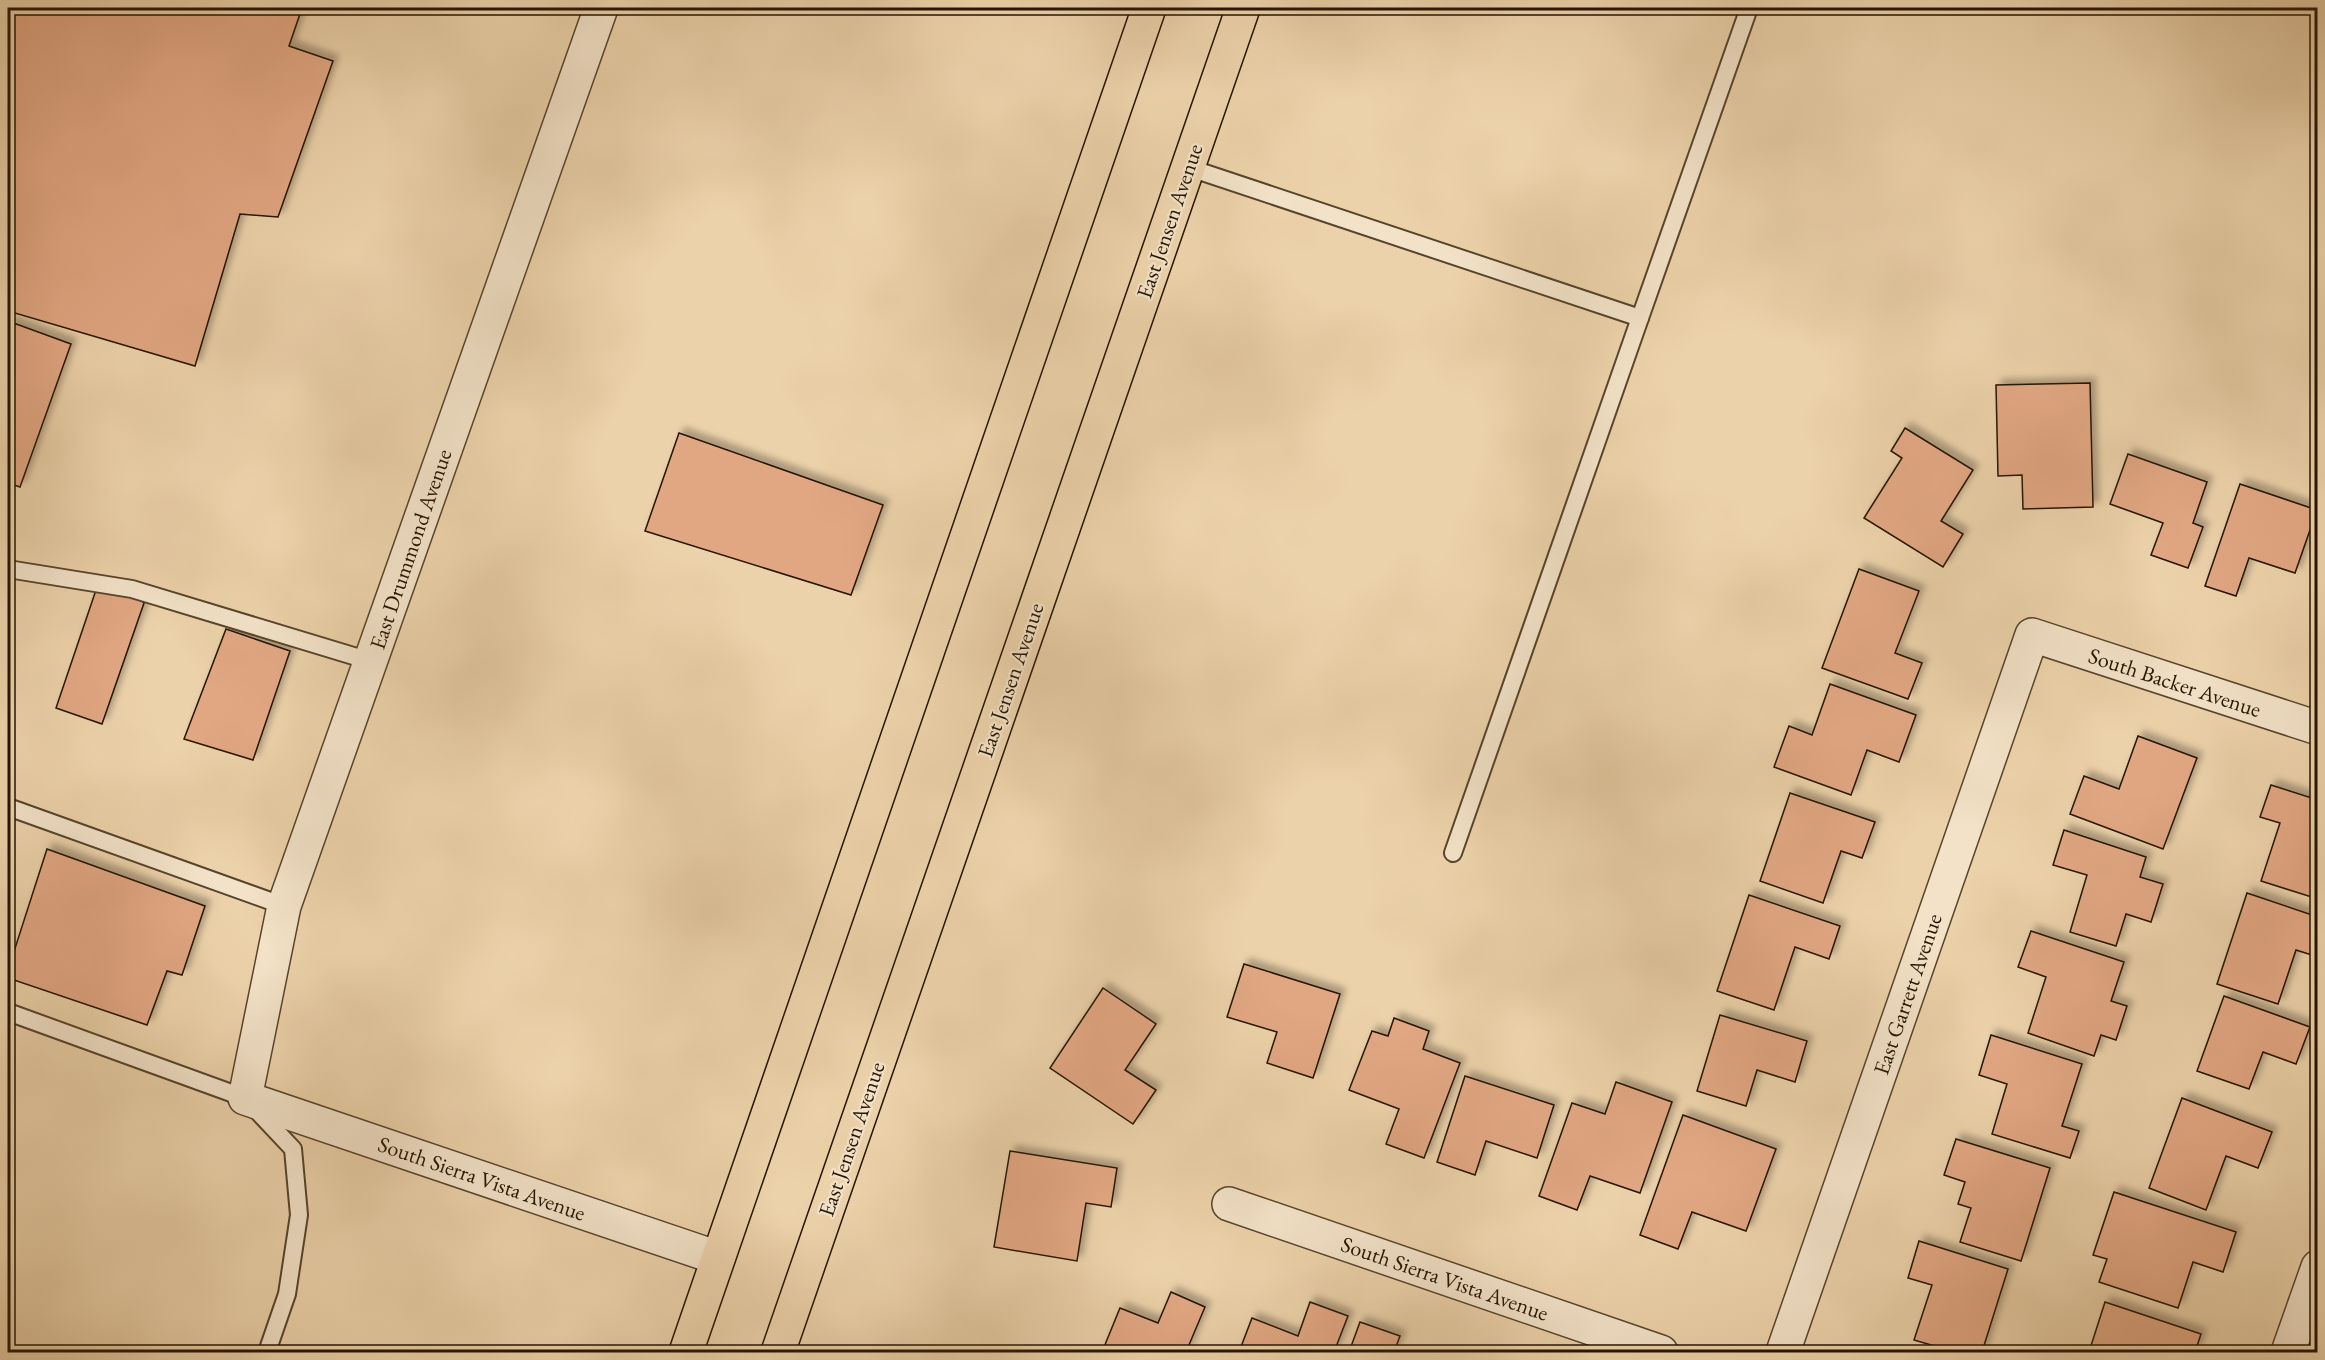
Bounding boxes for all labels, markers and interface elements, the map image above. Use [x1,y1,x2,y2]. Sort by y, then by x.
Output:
street label: East Jensen Avenue [1129,140,1210,302]
street label: East Drummond Avenue [363,445,459,653]
street label: East Jensen Avenue [970,599,1051,761]
street label: South Backer Avenue [2085,641,2265,724]
street label: East Garrett Avenue [1866,909,1949,1079]
street label: East Jensen Avenue [811,1058,892,1220]
street label: South Sierra Vista Avenue [374,1129,590,1228]
street label: South Sierra Vista Avenue [1337,1229,1553,1328]

